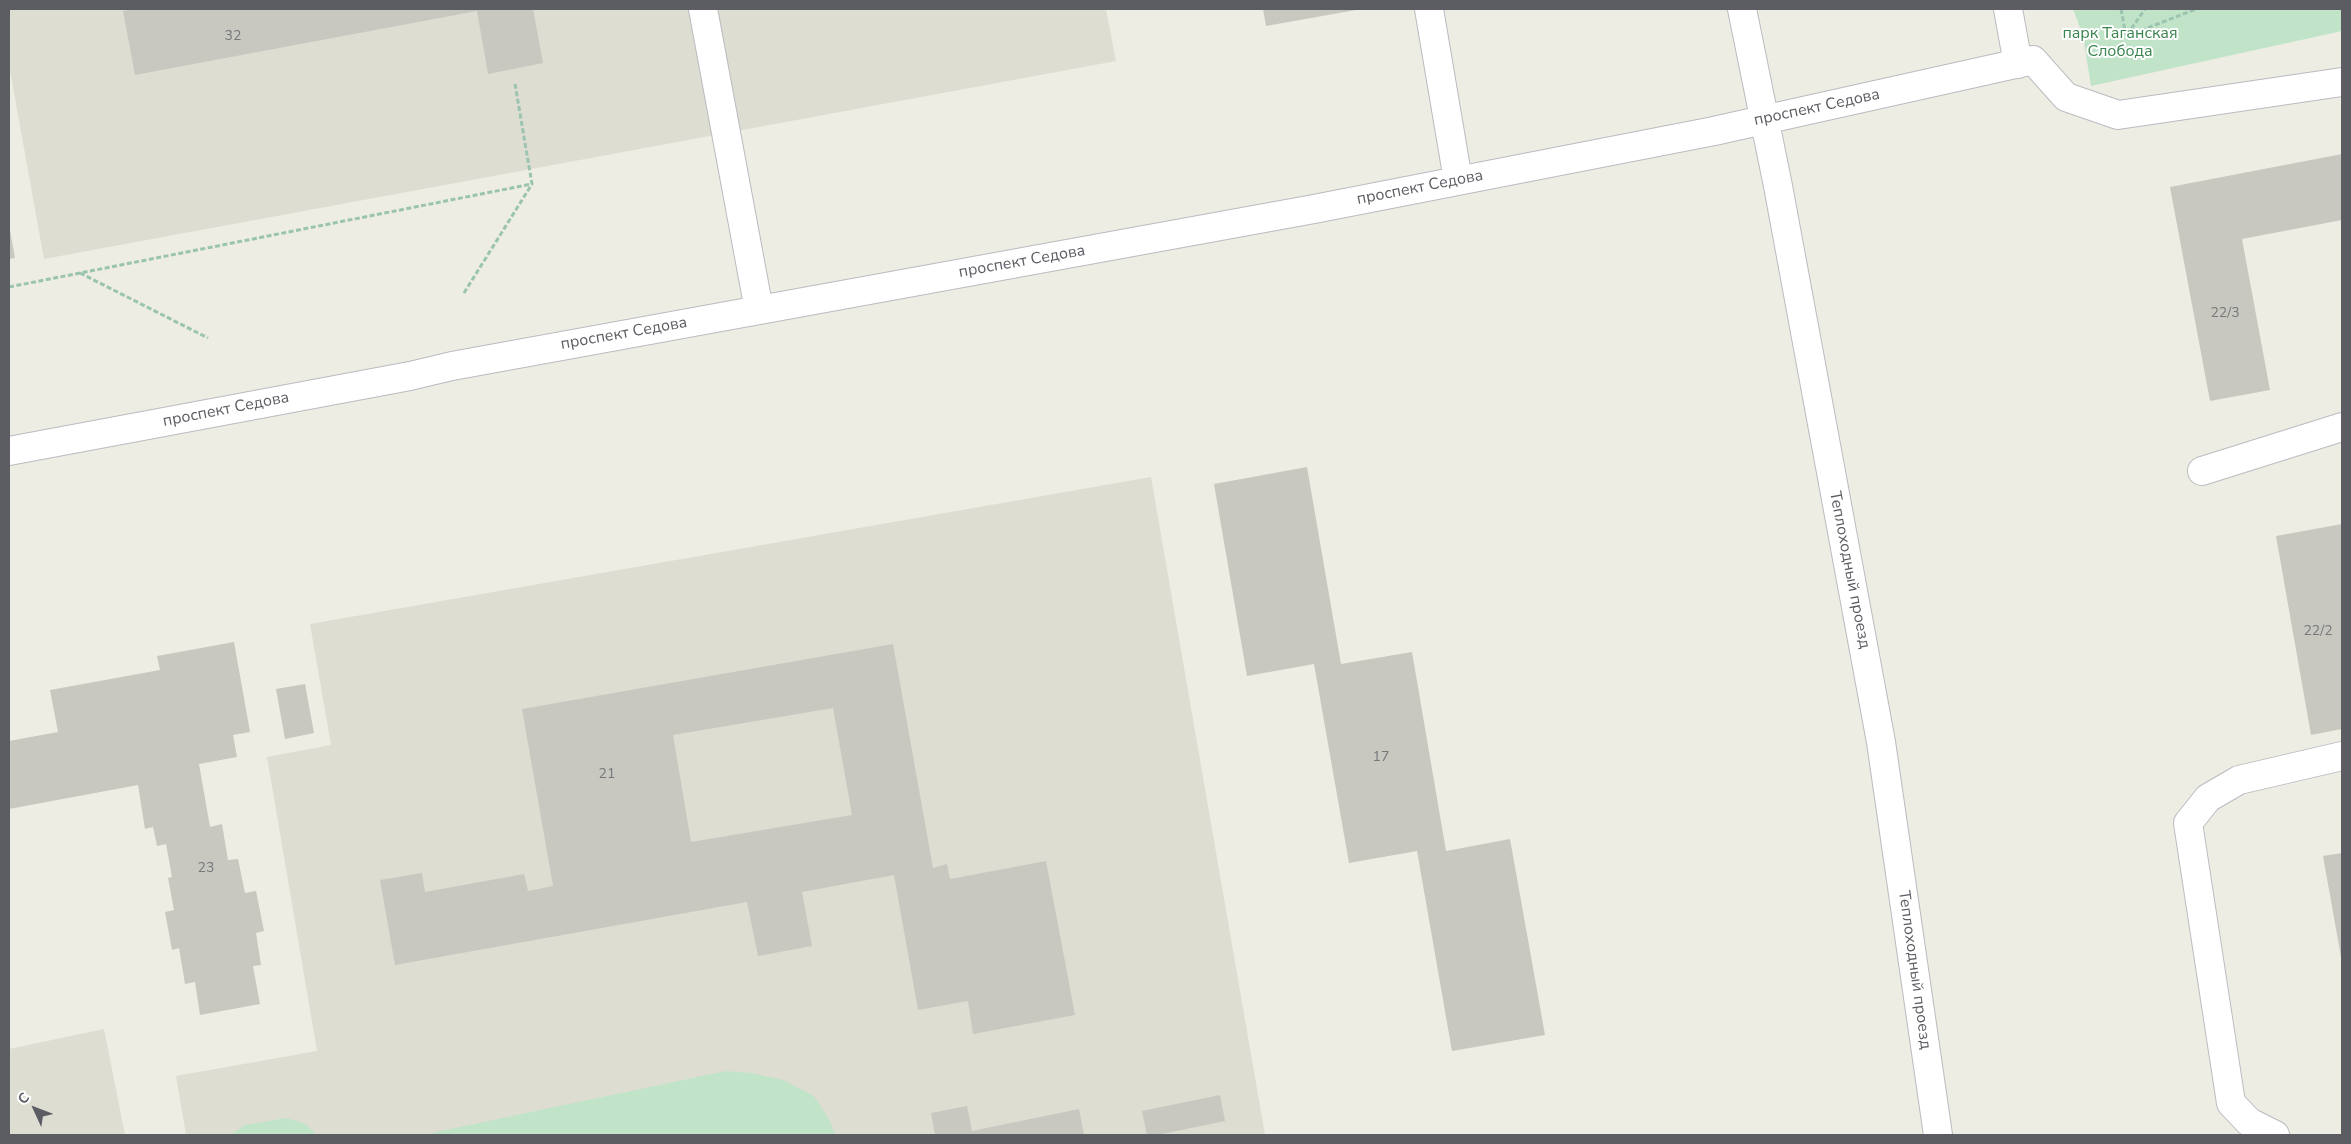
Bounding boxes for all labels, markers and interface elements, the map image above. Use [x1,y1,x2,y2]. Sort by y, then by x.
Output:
park label: парк Таганская Слобода [2062,24,2178,62]
house number: 32 [225,29,241,45]
street label: проспект Седова [1752,85,1882,131]
street label: проспект Седова [1355,166,1485,210]
street label: проспект Седова [957,241,1087,283]
house number: 22/3 [2210,306,2240,322]
street label: проспект Седова [559,313,689,355]
street label: проспект Седова [161,388,291,432]
street label: Теплоходный проезд [1824,490,1874,650]
house number: 22/2 [2303,624,2333,640]
house number: 17 [1373,750,1389,766]
house number: 21 [599,767,615,783]
house number: 23 [198,861,214,877]
street label: Теплоходный проезд [1893,889,1935,1051]
north arrow [10,1084,60,1134]
text: С [13,1088,34,1108]

